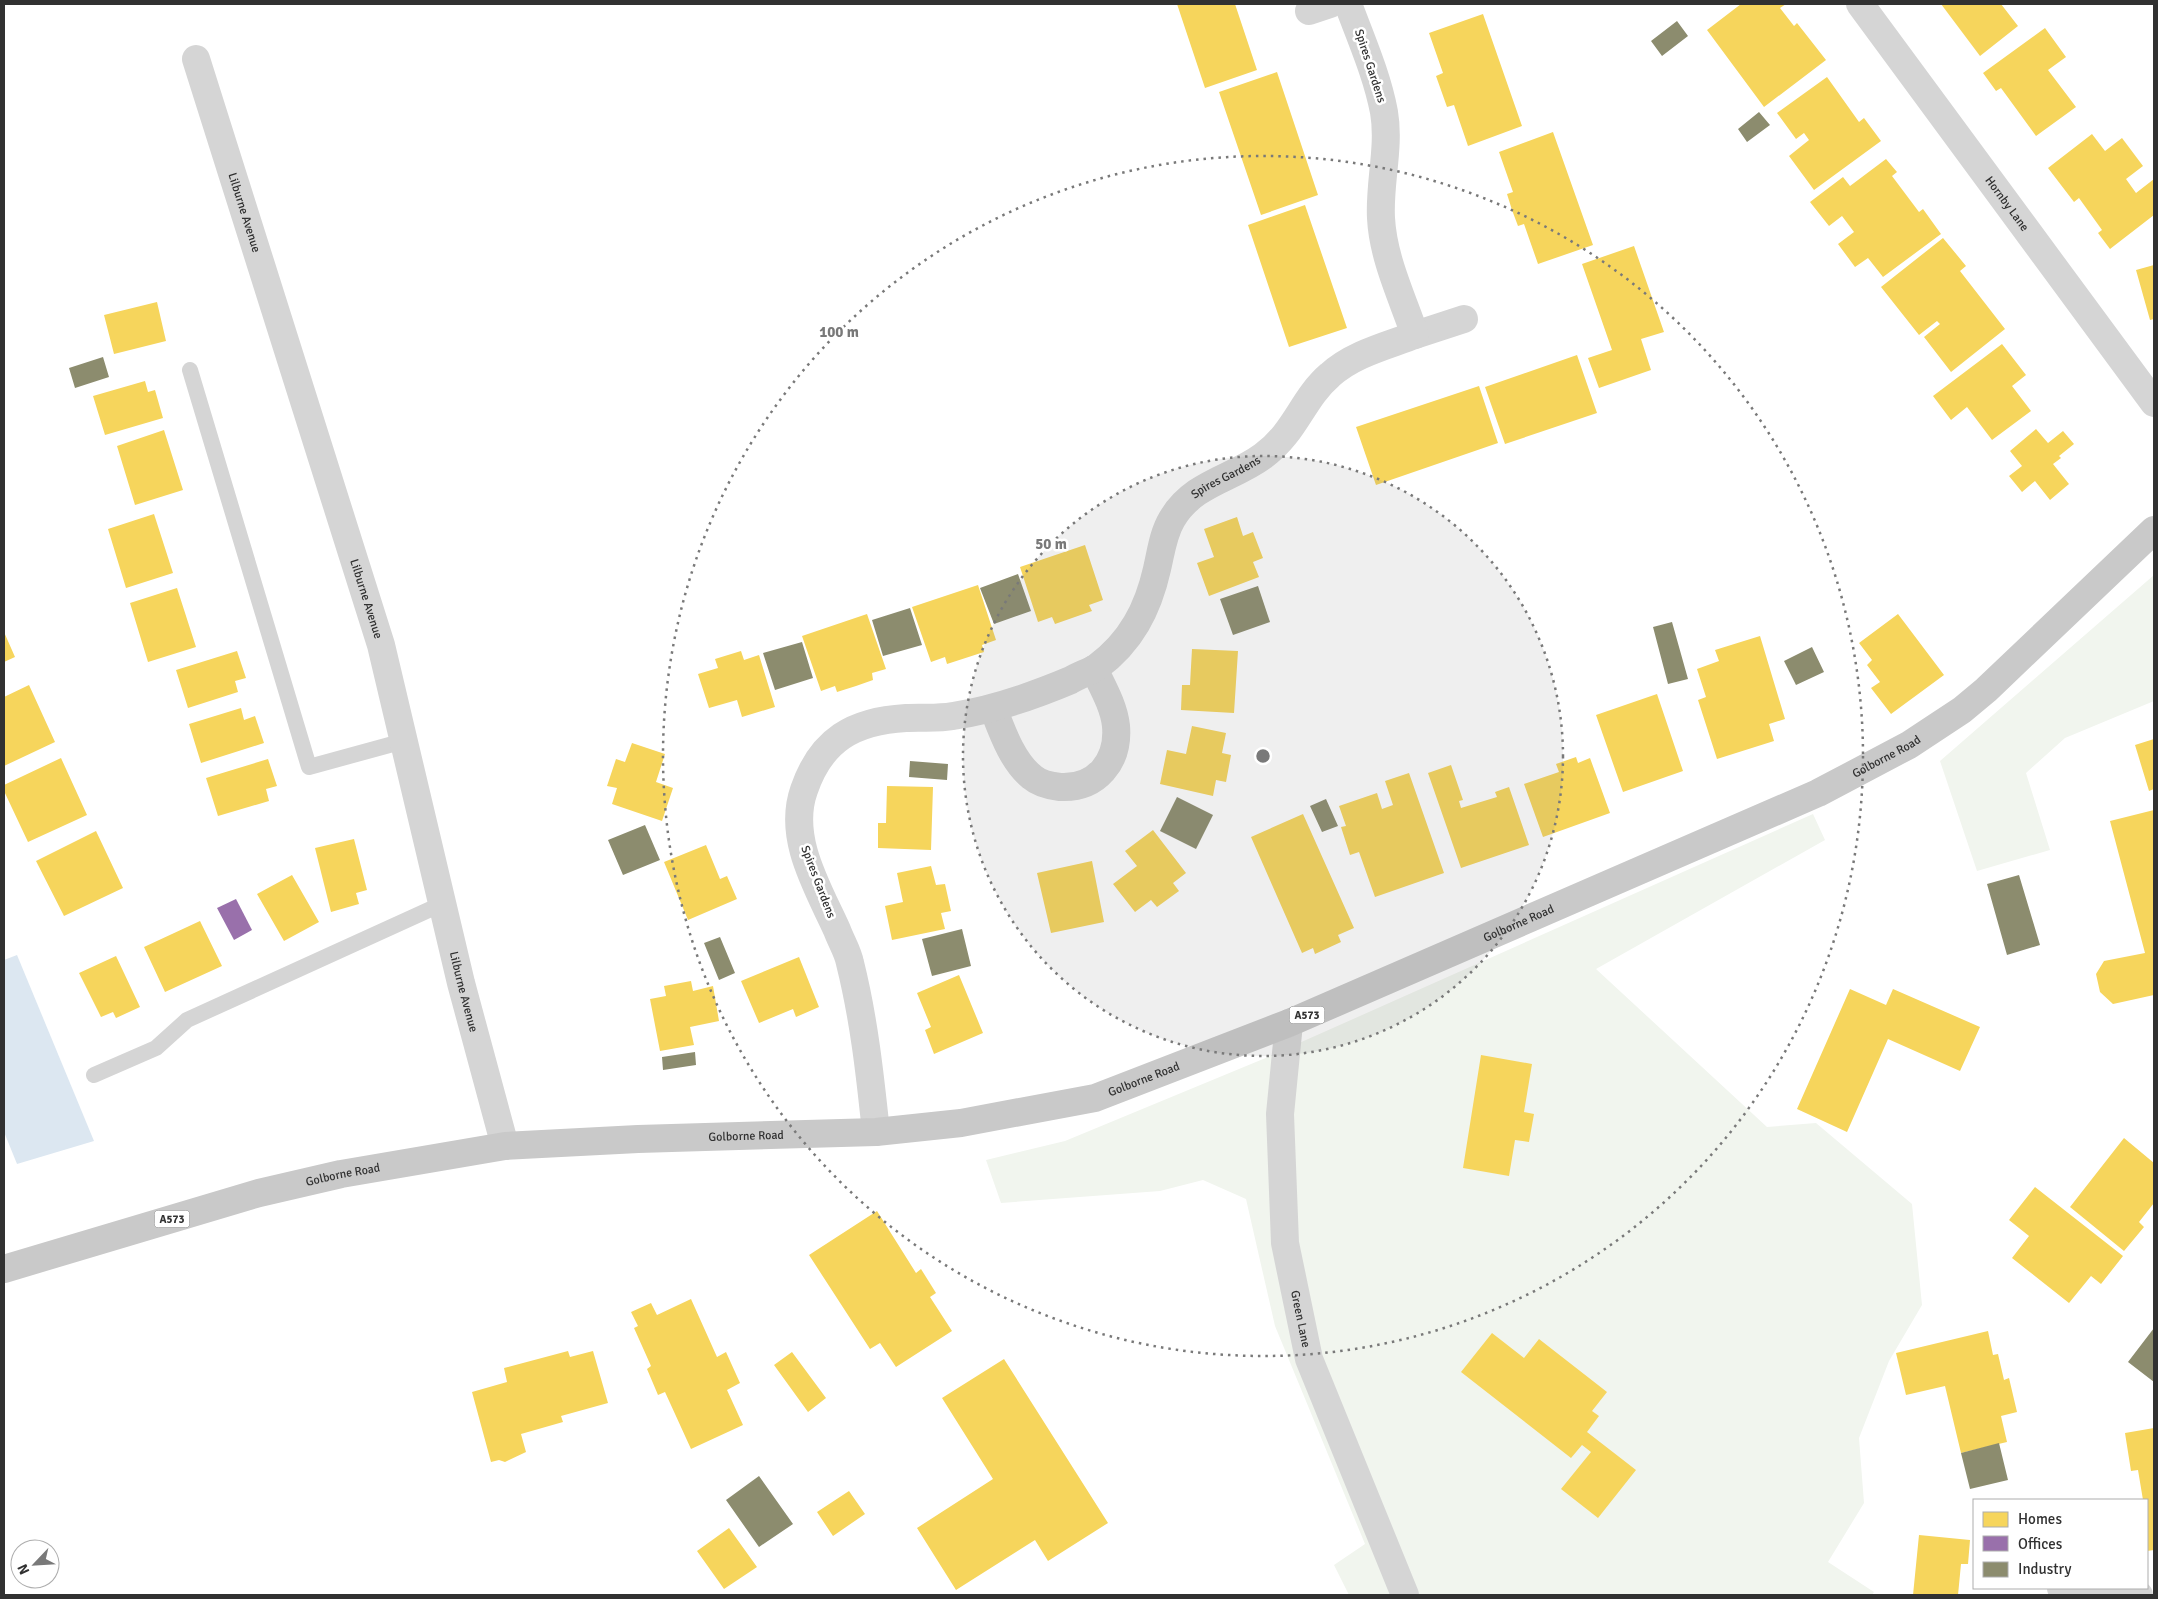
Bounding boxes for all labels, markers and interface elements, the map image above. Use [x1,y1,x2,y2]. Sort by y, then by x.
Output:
street label: Spires Gardens [1351,27,1389,105]
street label: Lilburne Avenue [225,171,264,254]
street label: Hornby Lane [1982,173,2032,234]
text: 100 m [819,323,859,341]
street label: Spires Gardens [1188,452,1263,502]
text: 50 m [1035,535,1067,553]
street label: Lilburne Avenue [347,557,386,641]
street label: Golborne Road [1850,732,1923,781]
centre of rings [1254,747,1272,765]
street label: Spires Gardens [797,844,839,920]
street label: Golborne Road [1481,901,1556,945]
street label: Lilburne Avenue [446,950,481,1034]
road number: A573 [1290,1006,1324,1024]
street label: Golborne Road [1106,1059,1182,1100]
street label: Golborne Road [708,1127,784,1144]
street label: Golborne Road [304,1160,381,1189]
road number: A573 [154,1210,190,1228]
street label: Green Lane [1287,1289,1314,1349]
legend [1973,1499,2148,1589]
text: Homes [2018,1510,2062,1528]
text: Offices [2018,1535,2063,1553]
north arrow [10,1539,60,1589]
text: Industry [2018,1560,2071,1578]
text: N [14,1561,33,1577]

